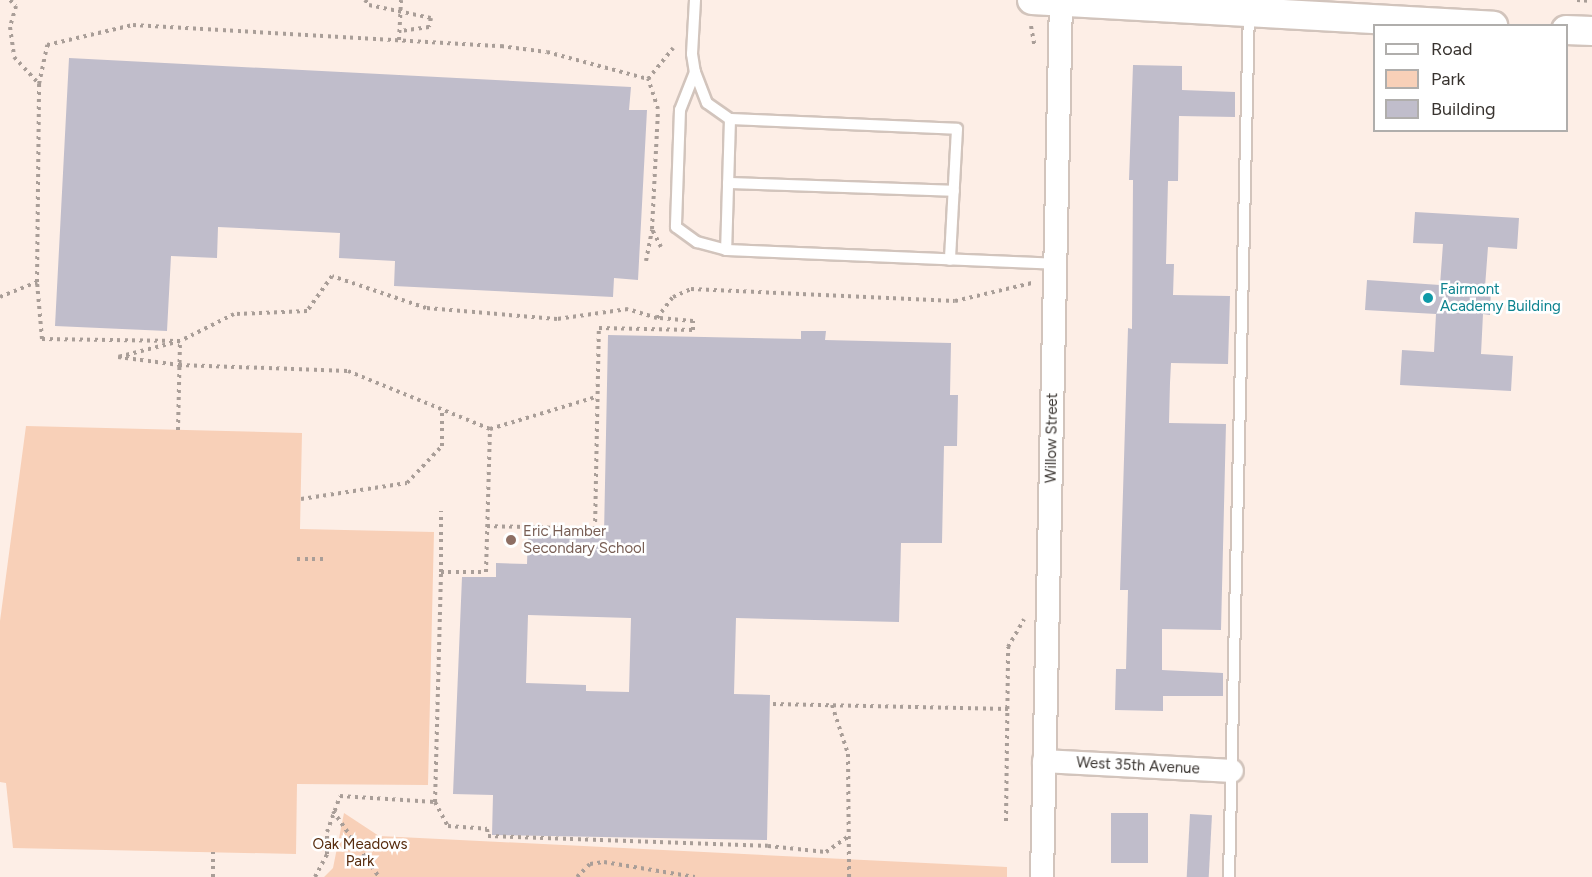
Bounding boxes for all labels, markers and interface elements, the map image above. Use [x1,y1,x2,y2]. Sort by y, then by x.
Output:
legend [1373,24,1568,132]
text: Road [1431,38,1472,60]
text: Park [1431,68,1465,90]
text: Building [1431,98,1496,120]
place label: Fairmont Academy Building [1440,280,1561,315]
marker: Fairmont Academy Building [1421,291,1435,305]
street label: Willow Street [1042,393,1062,483]
place label: Eric Hamber Secondary School [523,522,645,557]
marker: Eric Hamber Secondary School [504,533,518,547]
street label: West 35th Avenue [1076,754,1200,778]
park label: Oak Meadows Park [313,835,407,870]

